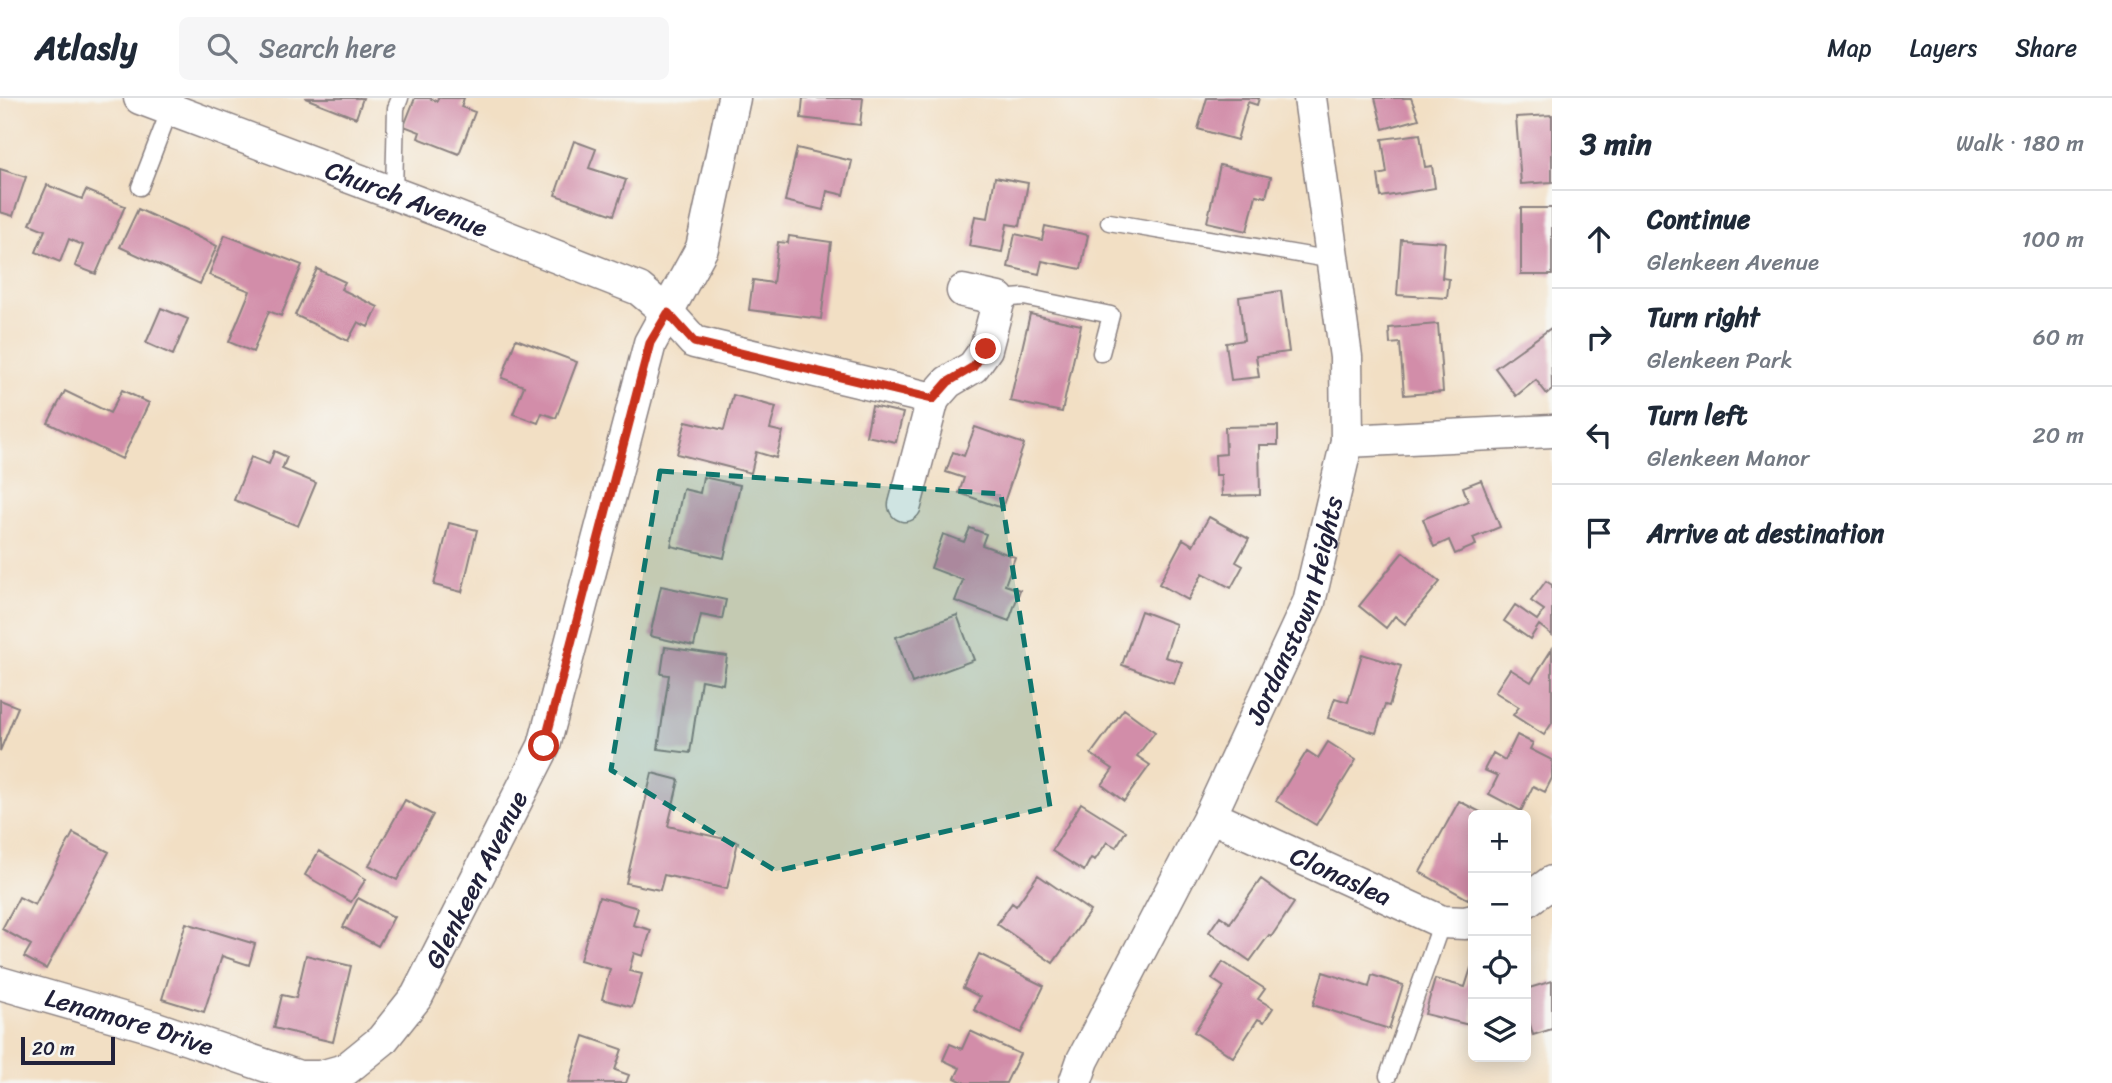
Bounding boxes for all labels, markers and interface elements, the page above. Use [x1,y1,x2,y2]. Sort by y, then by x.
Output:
search box [179,17,669,80]
text: Atlasly [35,19,137,77]
text: Search here [259,25,396,71]
text: Map [1827,27,1872,69]
text: Layers [1910,27,1977,69]
text: Share [2015,27,2077,69]
icon: search [203,29,241,67]
text: 3 min [1580,117,1652,171]
text: Walk · 180 m [1956,123,2084,164]
street label: Church Avenue [319,147,495,251]
text: Continue [1647,196,1750,242]
text: 100 m [2021,219,2084,260]
icon: ahead [1580,220,1618,258]
text: Glenkeen Avenue [1647,242,1819,283]
text: Turn right [1647,294,1760,340]
text: 60 m [2033,317,2084,358]
icon: right [1580,318,1618,356]
route end [970,333,1001,364]
text: Glenkeen Park [1647,340,1793,381]
text: Turn left [1647,392,1747,438]
text: 20 m [2033,415,2084,456]
icon: left [1580,416,1618,454]
text: Glenkeen Manor [1647,438,1809,479]
street label: Jordanstown Heights [1232,491,1356,733]
text: Arrive at destination [1647,510,1884,556]
icon: arrive [1580,514,1618,552]
route start [528,730,559,761]
street label: Glenkeen Avenue [412,782,541,977]
map controls [1468,810,1531,1062]
button: + [1468,810,1531,873]
street label: Clonaslea [1282,833,1399,919]
button: − [1468,873,1531,936]
button: locate [1468,936,1531,999]
street label: Lenamore Drive [40,974,220,1069]
button: layers [1468,999,1531,1062]
text: 20 m [32,1032,75,1065]
scale bar [21,1034,116,1066]

